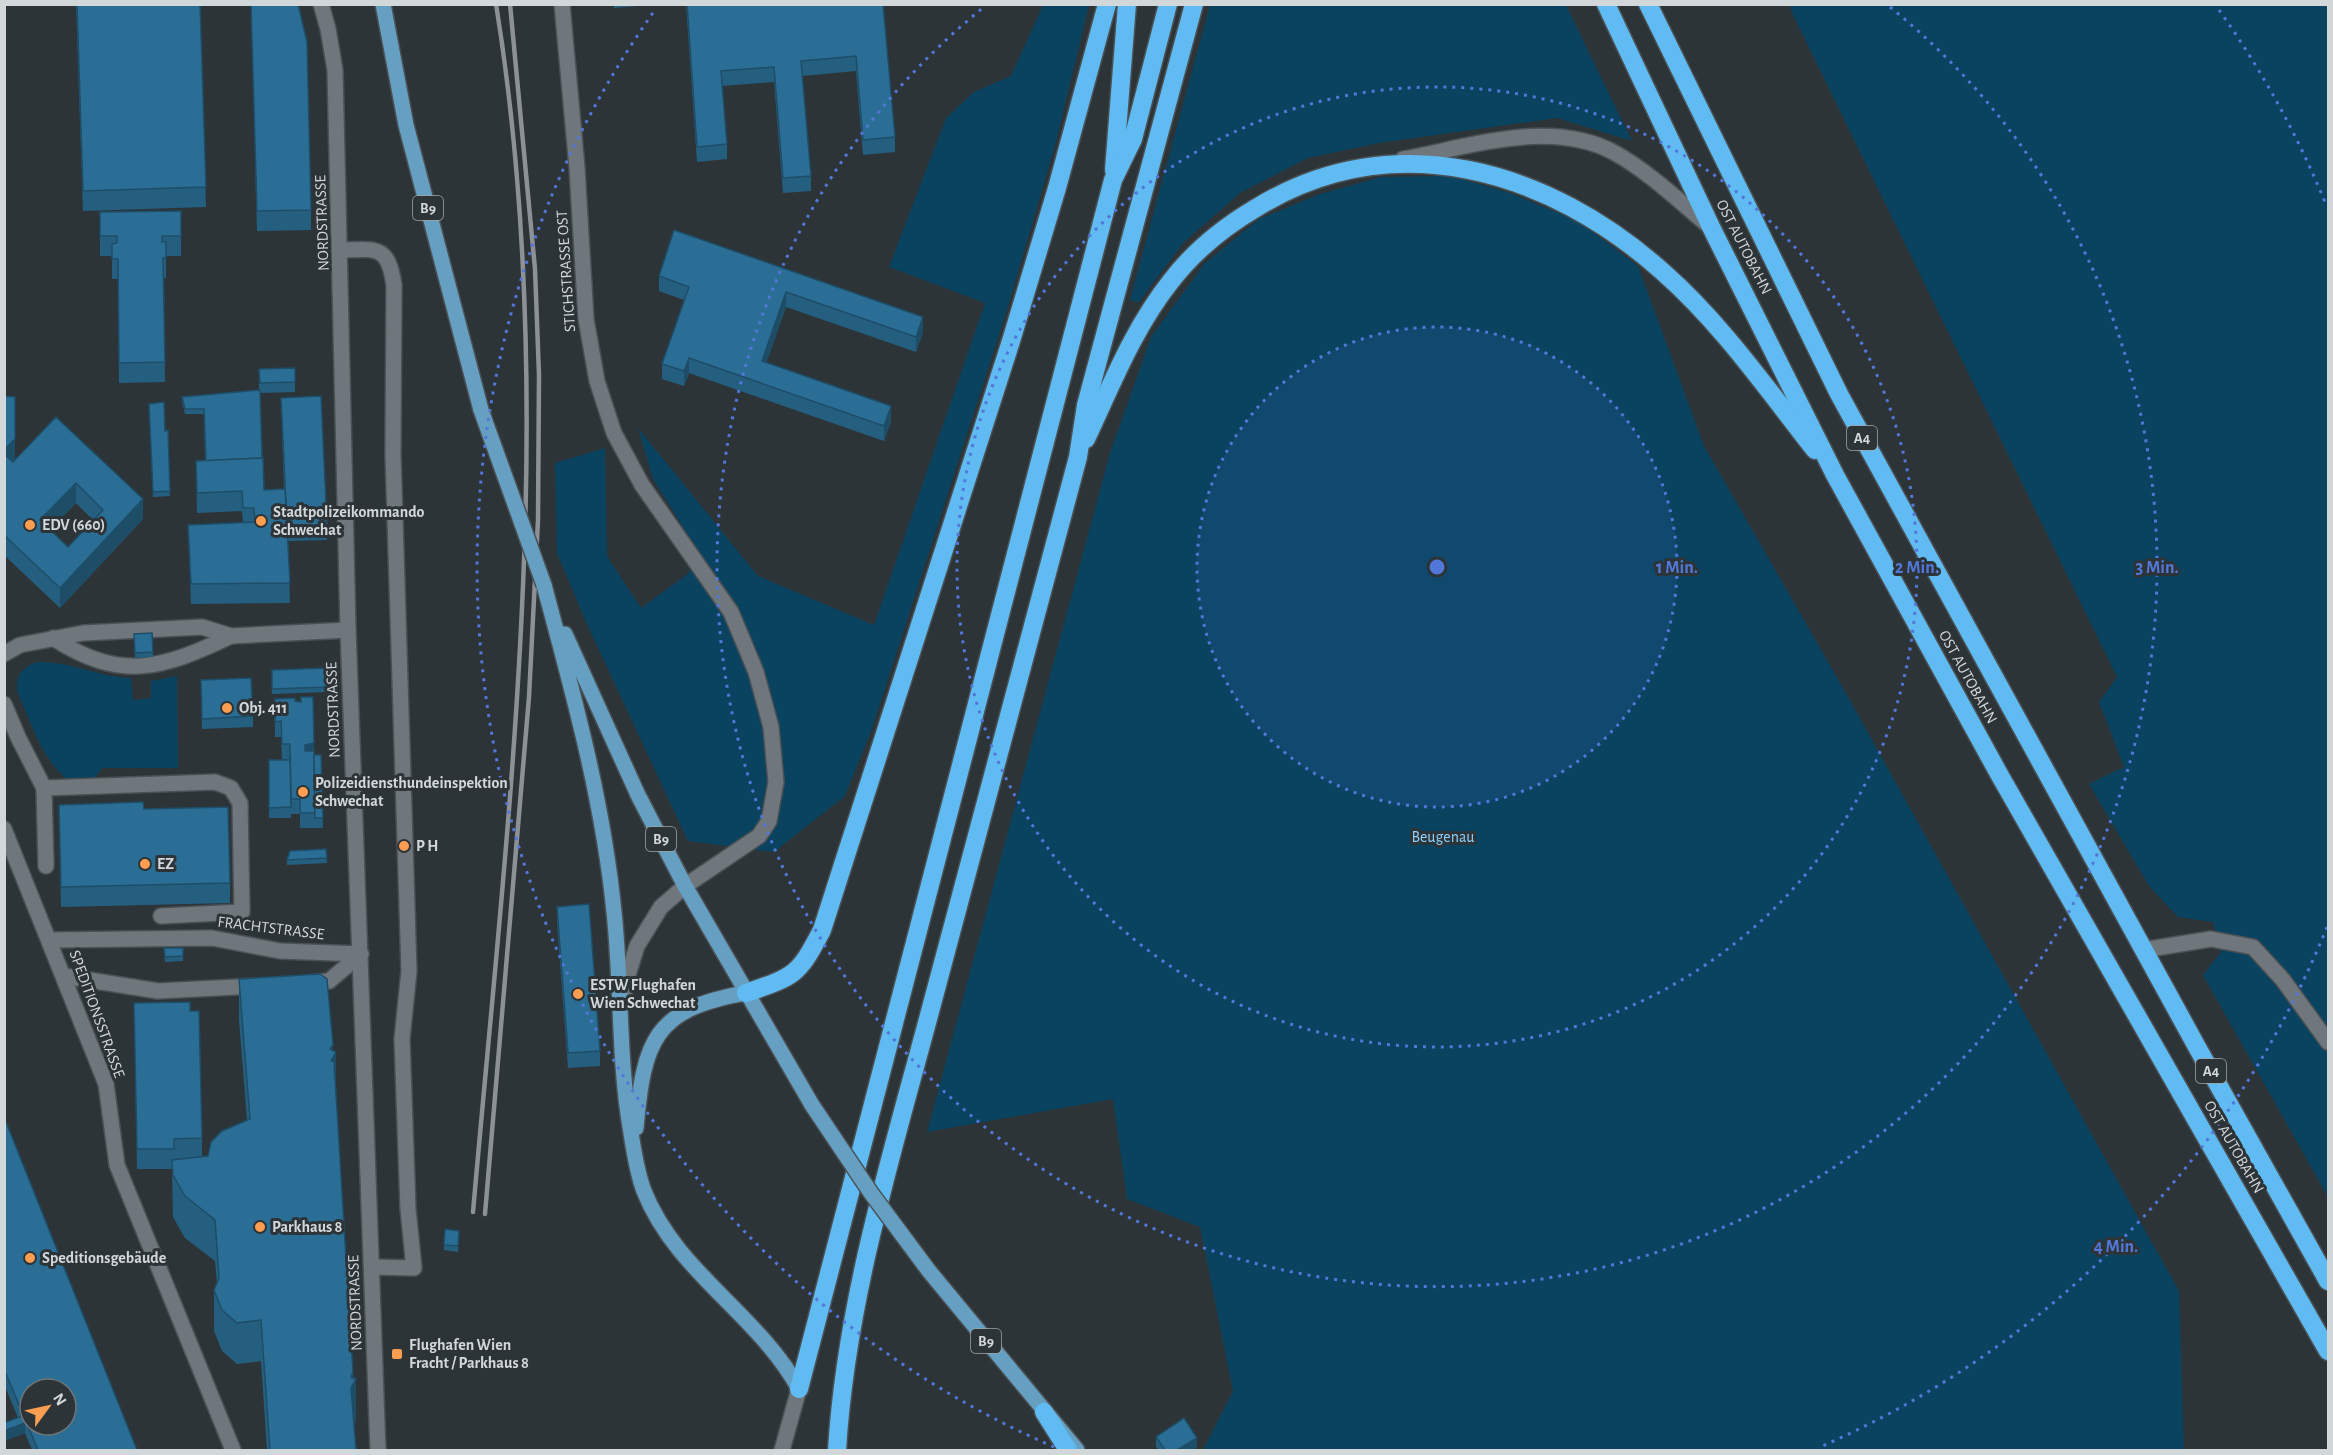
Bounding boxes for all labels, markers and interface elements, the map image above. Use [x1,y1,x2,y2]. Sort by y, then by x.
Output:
street label: NORDSTRASSE [312,174,332,271]
road number: B9 [413,196,443,220]
street label: OST AUTOBAHN [1713,197,1775,297]
street label: STICHSTRASSE OST [554,209,578,333]
road number: A4 [1847,426,1877,450]
place label: Stadtpolizeikommando Schwechat [273,504,425,538]
marker: Stadtpolizeikommando Schwechat [254,514,268,528]
place label: EDV (660) [42,517,105,533]
marker: EDV (660) [23,518,37,532]
centre of rings [1427,557,1447,577]
text: 1 Min. [1656,559,1698,577]
text: 2 Min. [1895,559,1939,577]
text: 3 Min. [2135,559,2179,577]
street label: OST AUTOBAHN [1936,628,2000,726]
street label: NORDSTRASSE [323,661,343,758]
place label: Obj. 411 [239,700,287,717]
marker: Obj. 411 [220,701,234,715]
place label: Polizeidiensthundeinspektion Schwechat [315,775,508,809]
marker: Polizeidiensthundeinspektion Schwechat [296,785,310,799]
road number: B9 [646,827,676,851]
park label: Beugenau [1412,829,1474,845]
place label: P H [416,838,438,854]
marker: P H [397,839,411,853]
place label: EZ [157,856,174,872]
marker: EZ [138,857,152,871]
street label: FRACHTSTRASSE [217,914,326,943]
street label: SPEDITIONSSTRASSE [66,948,128,1080]
place label: ESTW Flughafen Wien Schwechat [590,977,696,1011]
marker: ESTW Flughafen Wien Schwechat [571,987,585,1001]
road number: A4 [2196,1059,2226,1083]
street label: OST AUTOBAHN [2201,1098,2267,1196]
place label: Parkhaus 8 [272,1219,343,1235]
marker: Parkhaus 8 [253,1220,267,1234]
text: 4 Min. [2094,1238,2138,1256]
place label: Speditionsgebäude [42,1250,167,1266]
marker: Speditionsgebäude [23,1251,37,1265]
street label: NORDSTRASSE [345,1254,365,1351]
road number: B9 [971,1329,1001,1353]
place label: Flughafen Wien Fracht / Parkhaus 8 [409,1337,529,1371]
marker: Flughafen Wien Fracht / Parkhaus 8 [390,1347,404,1361]
north arrow [18,1377,78,1437]
text: N [50,1390,69,1408]

